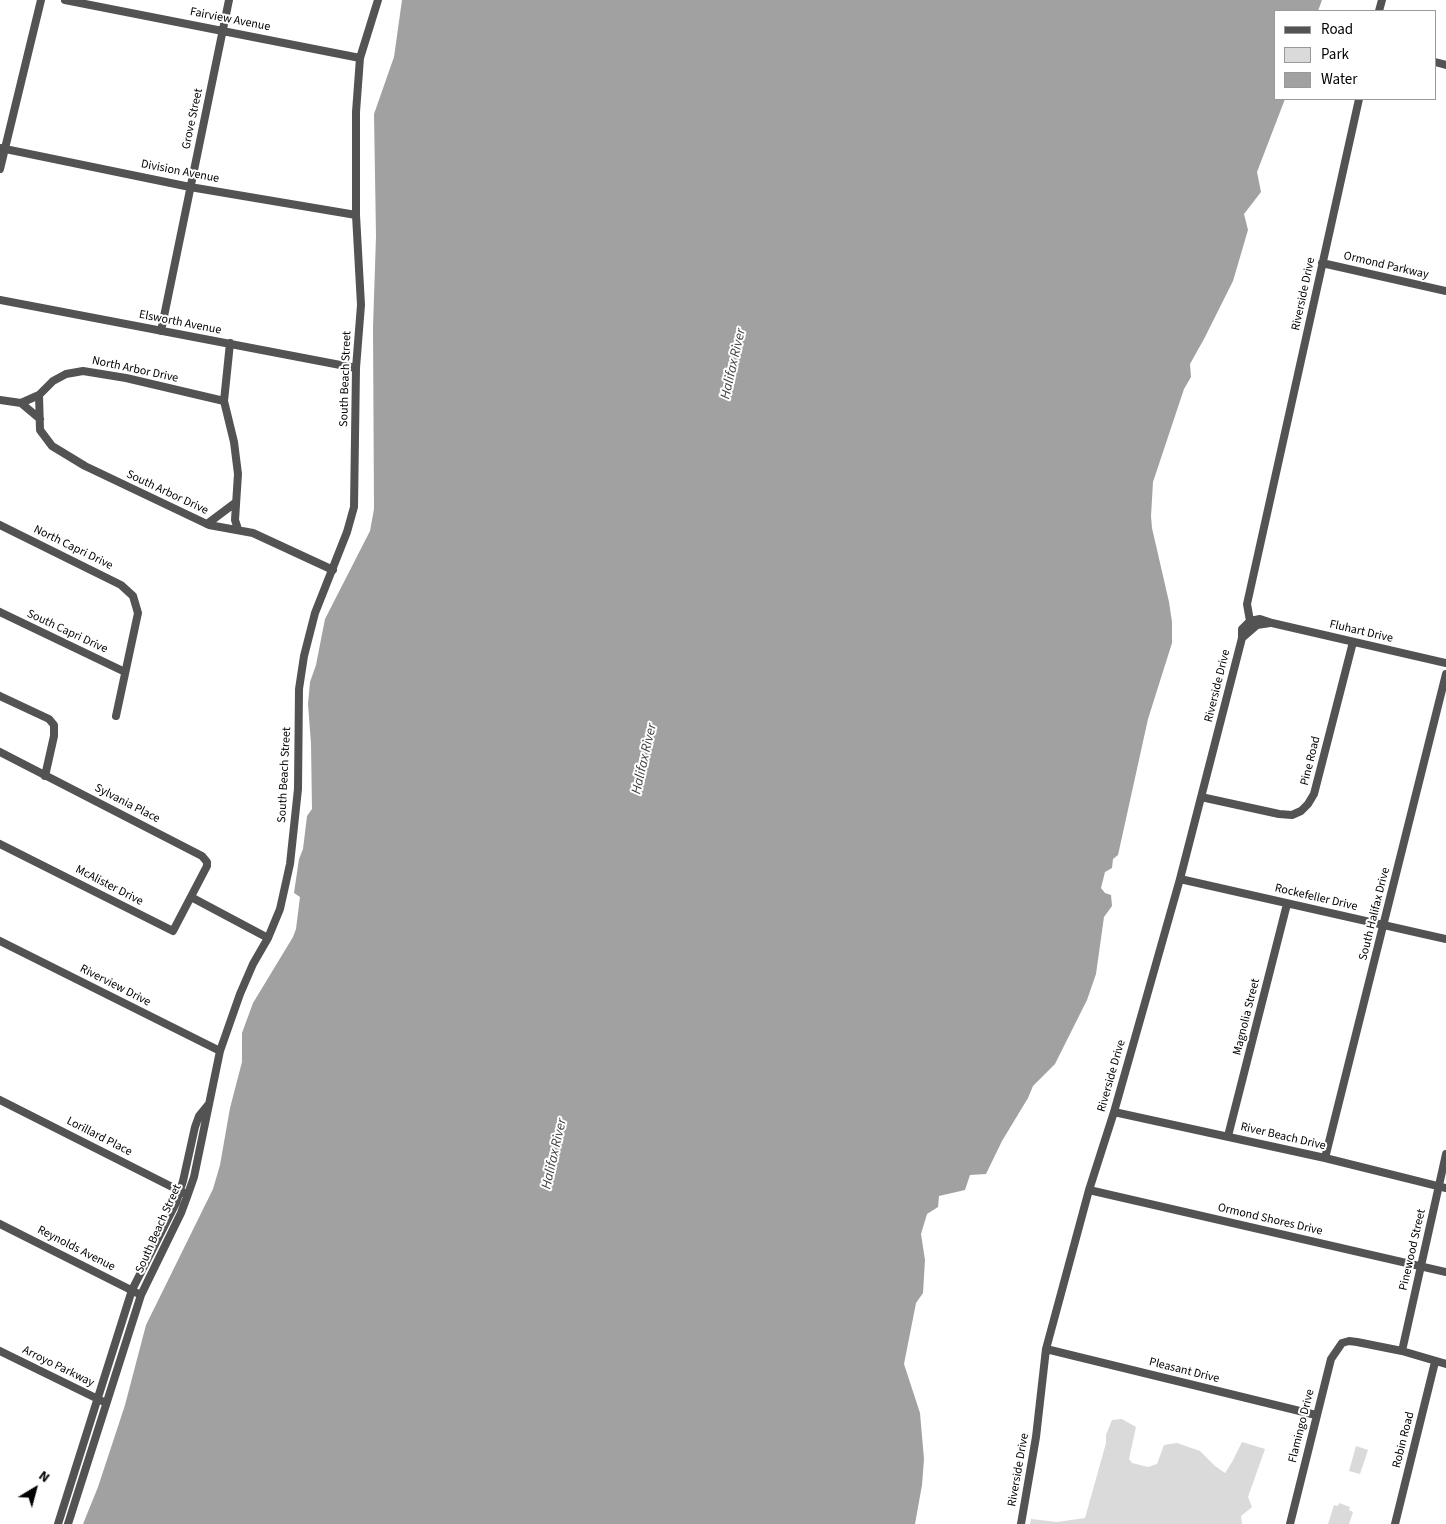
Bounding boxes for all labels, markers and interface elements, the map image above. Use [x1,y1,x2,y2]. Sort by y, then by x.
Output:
street label: Fairview Avenue [189,5,271,35]
legend [1274,10,1436,100]
text: Road [1321,19,1353,40]
text: Park [1321,44,1349,65]
text: Water [1321,69,1357,90]
street label: Grove Street [180,87,206,151]
street label: Division Avenue [140,157,220,187]
street label: Ormond Parkway [1342,249,1430,283]
street label: Riverside Drive [1289,256,1319,332]
street label: Elsworth Avenue [138,308,222,338]
water label: Halifax River [718,327,750,401]
street label: South Beach Street [337,331,355,427]
street label: North Arbor Drive [91,354,179,386]
street label: South Arbor Drive [124,468,210,518]
street label: North Capri Drive [31,523,115,573]
street label: South Capri Drive [24,607,110,657]
street label: Fluhart Drive [1328,618,1394,646]
street label: Riverside Drive [1202,648,1234,724]
water label: Halifax River [629,722,661,796]
street label: South Beach Street [275,727,295,823]
street label: Pine Road [1298,735,1324,787]
street label: Sylvania Place [92,781,162,827]
street label: McAlister Drive [73,863,145,909]
street label: South Halifax Drive [1356,866,1394,962]
street label: Rockefeller Drive [1273,882,1359,914]
street label: Riverview Drive [77,962,153,1010]
street label: Magnolia Street [1231,977,1263,1057]
street label: Riverside Drive [1095,1038,1129,1114]
street label: Lorillard Place [64,1114,134,1160]
water label: Halifax River [539,1117,571,1191]
street label: River Beach Drive [1239,1120,1327,1154]
street label: South Beach Street [133,1182,185,1276]
street label: Ormond Shores Drive [1216,1201,1324,1239]
street label: Pinewood Street [1397,1208,1429,1292]
street label: Reynolds Avenue [35,1223,117,1275]
street label: Arroyo Parkway [20,1343,96,1391]
street label: Pleasant Drive [1147,1355,1221,1387]
street label: Flamingo Drive [1286,1388,1318,1464]
street label: Robin Road [1390,1410,1418,1470]
street label: Riverside Drive [1005,1432,1033,1508]
north arrow [10,1464,60,1514]
text: N [34,1466,54,1488]

